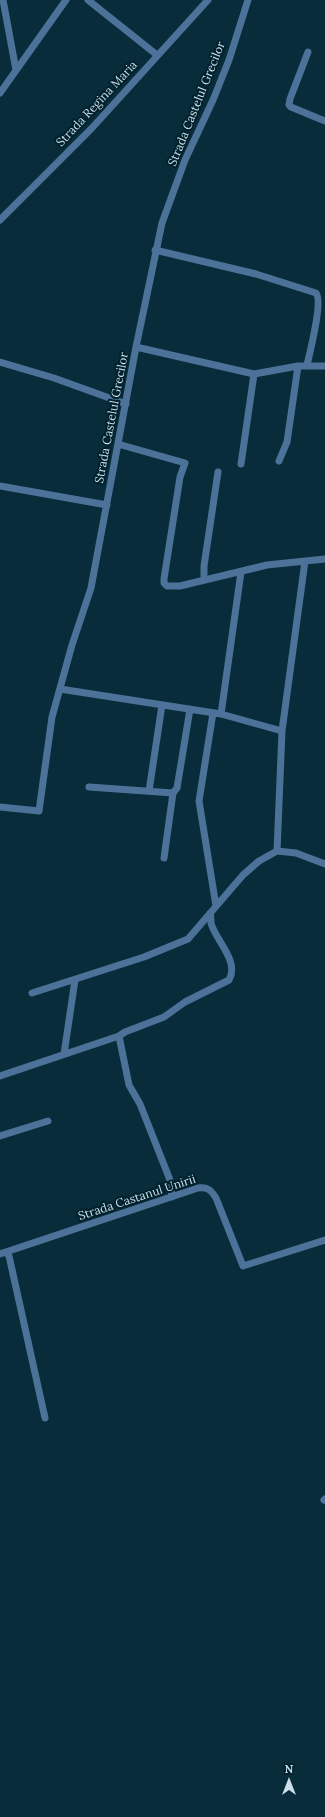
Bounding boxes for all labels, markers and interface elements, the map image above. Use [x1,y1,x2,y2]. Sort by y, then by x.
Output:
street label: Strada Castelul Grecilor [165,40,229,168]
street label: Strada Regina Maria [54,58,140,150]
street label: Strada Castelul Grecilor [92,351,132,485]
street label: Strada Castanul Unirii [76,1172,198,1224]
north arrow [269,1761,309,1801]
text: N [285,1762,293,1776]

